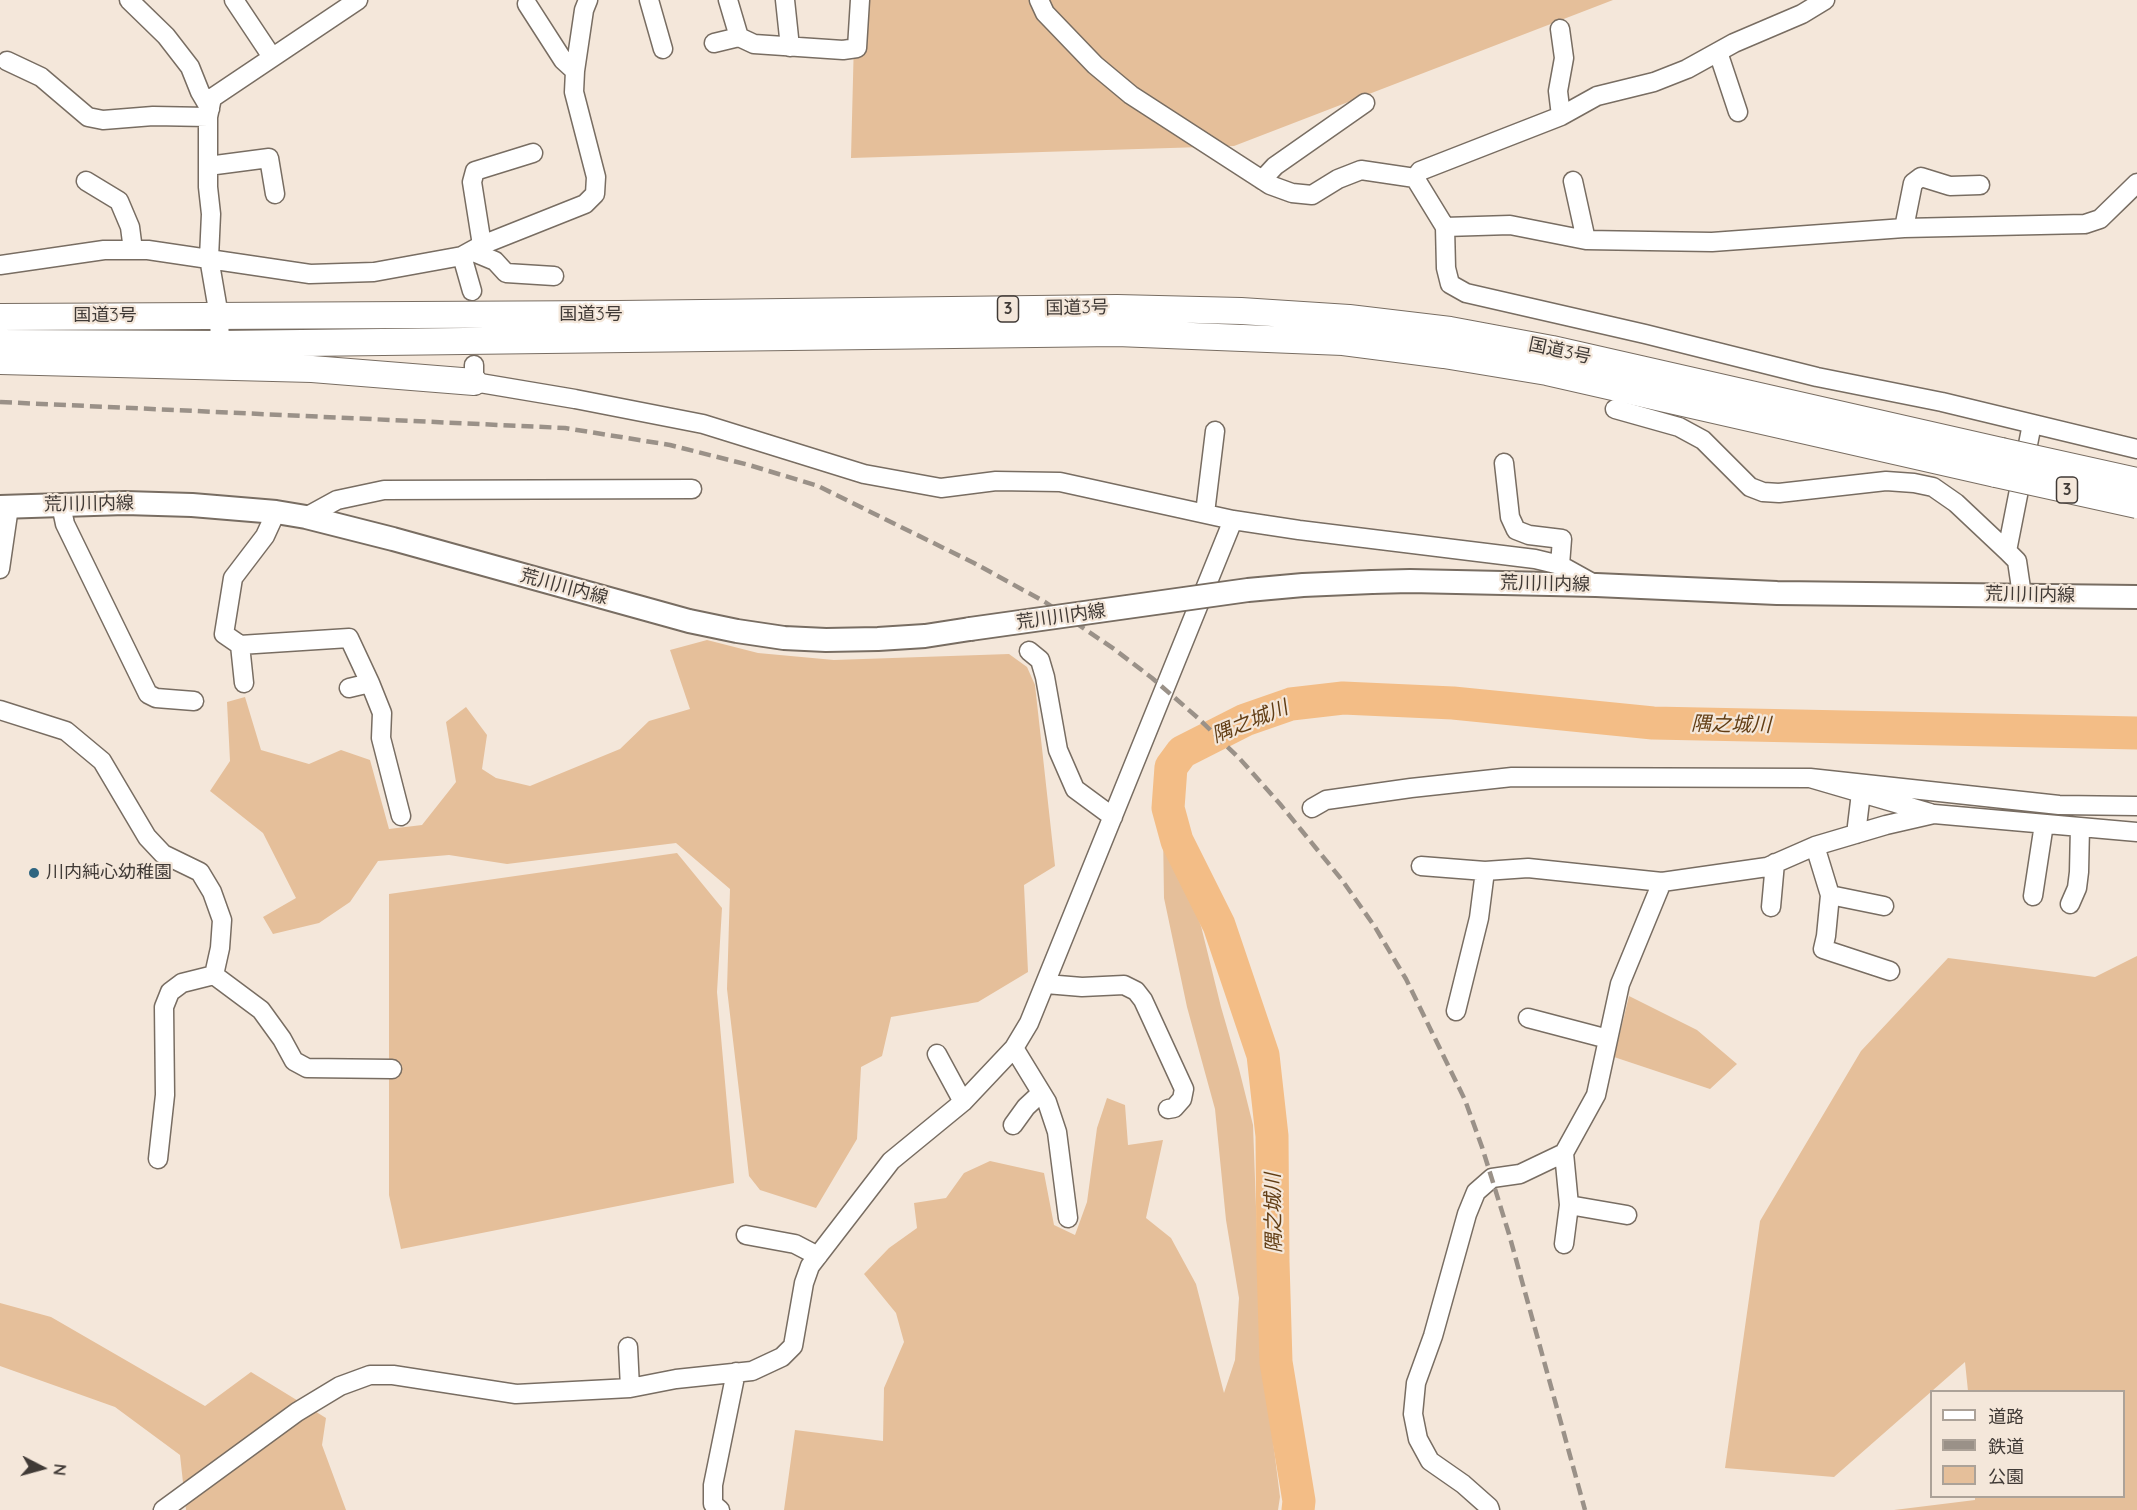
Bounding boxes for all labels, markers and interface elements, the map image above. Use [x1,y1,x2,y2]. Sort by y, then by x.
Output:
road number: 3 [998,296,1018,322]
street label: 国道3号 [1045,297,1109,319]
street label: 国道3号 [559,304,623,326]
street label: 国道3号 [73,305,137,327]
street label: 国道3号 [1527,334,1593,368]
road number: 3 [2056,477,2078,503]
street label: 荒川川内線 [44,492,134,516]
street label: 荒川川内線 [518,565,610,609]
street label: 荒川川内線 [1500,572,1590,596]
street label: 荒川川内線 [1985,583,2075,607]
street label: 荒川川内線 [1015,600,1107,634]
water label: 隅之城川 [1208,696,1292,748]
water label: 隅之城川 [1691,712,1771,738]
place label: 川内純心幼稚園 [46,862,172,884]
marker: 川内純心幼稚園 [27,866,41,880]
water label: 隅之城川 [1261,1173,1287,1253]
legend [1930,1390,2125,1498]
text: 道路 [1988,1405,2024,1428]
text: 鉄道 [1988,1435,2024,1458]
north arrow [12,1438,72,1498]
text: N [49,1463,70,1477]
text: 公園 [1988,1465,2024,1488]

